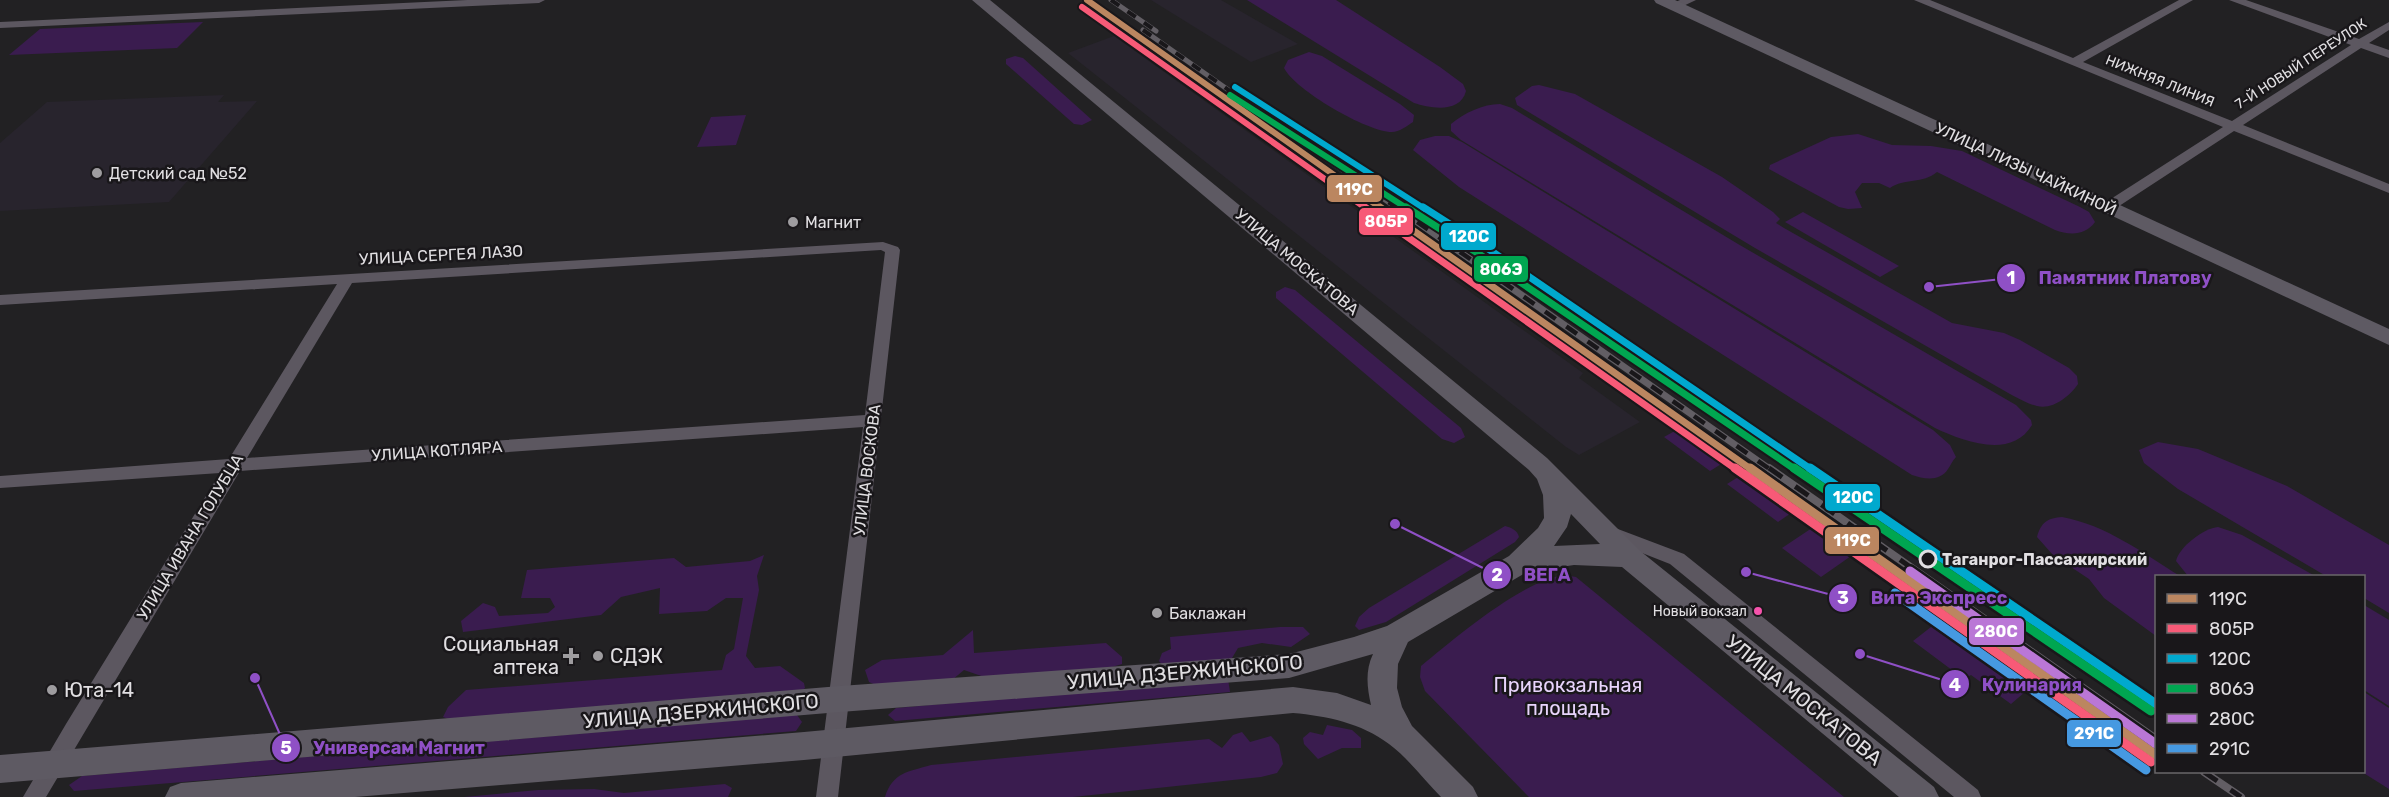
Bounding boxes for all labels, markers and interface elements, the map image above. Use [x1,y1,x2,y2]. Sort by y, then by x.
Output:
street label: 7-Й НОВЫЙ ПЕРЕУЛОК [2231,14,2370,113]
street label: НИЖНЯЯ ЛИНИЯ [2103,51,2217,111]
street label: УЛИЦА ЛИЗЫ ЧАЙКИНОЙ [1932,119,2120,219]
place label: Детский сад №52 [109,164,247,183]
marker: Детский сад №52 [90,166,104,180]
line badge: 119С [1326,174,1383,203]
text: 119С [1335,180,1373,199]
street label: УЛИЦА МОСКАТОВА [1231,205,1363,319]
line badge: 805Р [1358,207,1414,236]
text: 805Р [1365,212,1408,231]
place label: Магнит [805,213,861,232]
marker: Магнит [786,215,800,229]
line badge: 120С [1440,222,1497,251]
text: 120С [1449,227,1489,246]
street label: УЛИЦА СЕРГЕЯ ЛАЗО [358,241,524,269]
line badge: 806Э [1473,255,1529,283]
text: 806Э [1479,260,1523,279]
callout: Памятник Платову [1996,260,2223,296]
text: 1 [2007,267,2015,289]
text: Памятник Платову [2038,267,2212,289]
street label: УЛИЦА ВОСКОВА [849,403,885,537]
street label: УЛИЦА КОТЛЯРА [371,437,503,465]
street label: УЛИЦА ИВАНА ГОЛУБЦА [133,450,247,623]
line badge: 120С [1824,483,1881,512]
text: 120С [1833,488,1873,507]
line badge: 119С [1824,526,1880,555]
text: 119С [1833,531,1871,550]
marker: Таганрог-Пассажирский [1919,550,1937,568]
place label: Таганрог-Пассажирский [1942,550,2147,569]
callout: ВЕГА [1482,557,1583,593]
text: 2 [1491,564,1503,586]
text: ВЕГА [1523,564,1571,586]
legend [2155,575,2365,773]
callout: Вита Экспресс [1828,580,2019,616]
text: 3 [1837,587,1849,609]
text: Вита Экспресс [1871,587,2008,609]
text: 119С [2209,588,2247,610]
place label: Новый вокзал [1653,603,1747,620]
place label: Баклажан [1169,604,1246,623]
marker: Новый вокзал [1752,605,1764,617]
marker: Баклажан [1150,606,1164,620]
line badge: 280С [1968,617,2025,646]
text: 805Р [2209,618,2254,640]
text: 280С [1974,622,2018,641]
street label: УЛИЦА МОСКАТОВА [1721,630,1887,770]
place label: Социальная аптека [443,632,559,679]
place label: СДЭК [610,644,663,668]
text: 120С [2209,648,2251,670]
marker: Социальная аптека [564,649,578,663]
marker: СДЭК [591,649,605,663]
street label: УЛИЦА ДЗЕРЖИНСКОГО [1066,650,1304,694]
callout: Кулинария [1940,666,2094,702]
park label: Привокзальная площадь [1494,673,1642,720]
text: 4 [1949,674,1961,696]
text: Кулинария [1982,674,2082,696]
place label: Юта-14 [64,678,134,702]
text: 806Э [2209,678,2254,700]
marker: Юта-14 [45,683,59,697]
street label: УЛИЦА ДЗЕРЖИНСКОГО [582,689,820,733]
text: 280С [2209,708,2254,730]
line badge: 291С [2066,719,2122,748]
text: 291С [2074,724,2114,743]
callout: Универсам Магнит [271,730,497,766]
text: 5 [280,737,292,759]
text: Универсам Магнит [313,737,485,759]
text: 291С [2209,738,2250,760]

